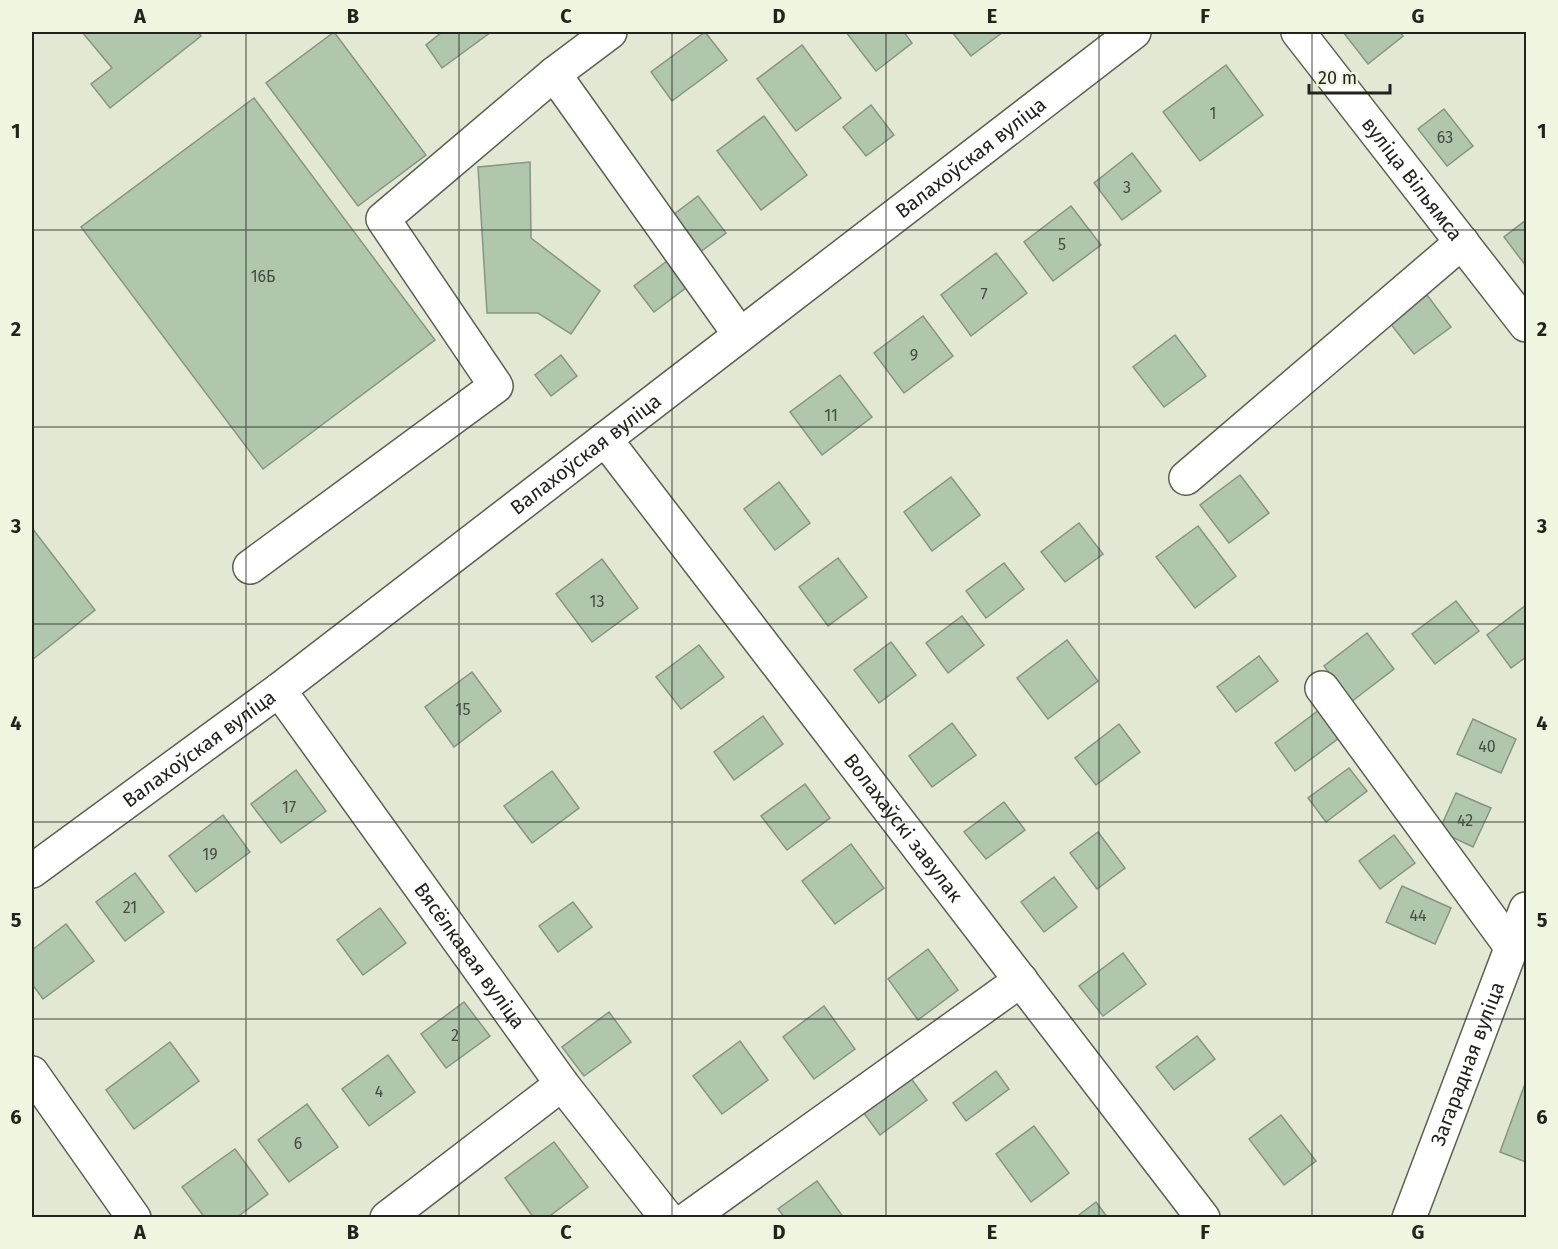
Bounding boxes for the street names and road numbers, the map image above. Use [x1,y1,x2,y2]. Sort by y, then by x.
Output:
street label: Валахоўская вуліца [891,92,1051,223]
street label: вуліца Вільямса [1357,112,1468,245]
street label: Валахоўская вуліца [505,389,666,520]
street label: Валахоўская вуліца [118,685,280,813]
street label: Волахаўскі завулак [839,749,968,907]
street label: Вясёлкавая вуліца [409,878,530,1033]
street label: Загарадная вуліца [1426,978,1509,1149]

